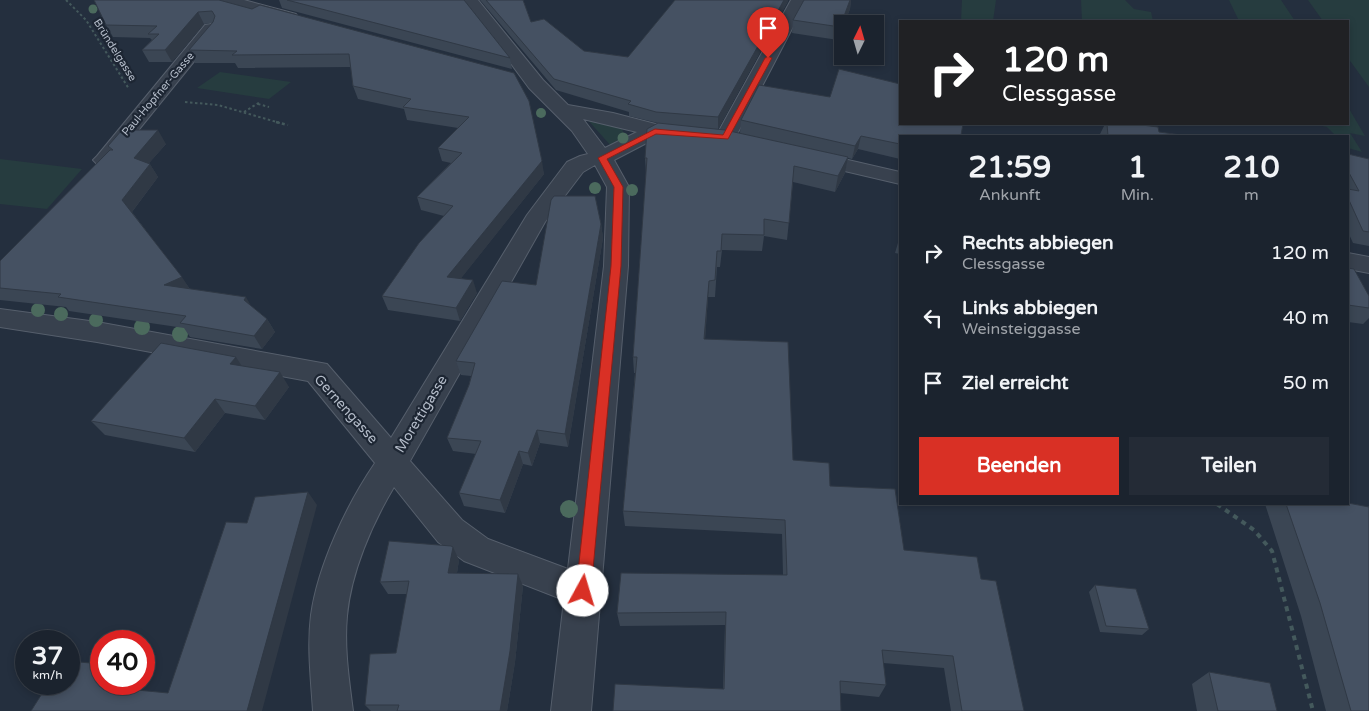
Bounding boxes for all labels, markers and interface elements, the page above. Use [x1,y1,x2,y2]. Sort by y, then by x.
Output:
pin [747,7,789,58]
icon: arrive [754,14,782,42]
north arrow [834,15,884,65]
map controls [834,15,884,65]
street label: Bründelgasse [91,16,139,84]
text: 120 m [1002,39,1109,81]
icon: right [919,40,984,105]
street label: Paul-Hopfner-Gasse [119,49,197,139]
text: Clessgasse [1002,81,1116,107]
text: 21:59 [968,149,1051,186]
text: 1 [1128,149,1147,186]
text: 210 [1223,149,1280,186]
text: Ankunft [979,185,1041,205]
text: Min. [1121,185,1154,205]
text: m [1244,185,1259,205]
text: Rechts abbiegen [962,232,1114,254]
icon: right [919,239,947,267]
text: 120 m [1271,242,1329,264]
text: Clessgasse [962,254,1045,274]
text: Links abbiegen [962,297,1098,319]
icon: left [919,304,947,332]
text: 40 m [1283,307,1329,329]
text: Weinsteiggasse [962,319,1081,339]
icon: arrive [919,369,947,397]
street label: Gernengasse [311,371,381,447]
street label: Morettigasse [391,372,451,456]
text: Ziel erreicht [962,372,1069,394]
text: 50 m [1283,372,1329,394]
button: Beenden [919,437,1119,495]
button: Teilen [1129,437,1329,495]
position arrow [556,564,608,616]
speed limit sign: 40 [90,630,155,695]
text: 37 [32,641,63,671]
text: km/h [32,668,63,682]

